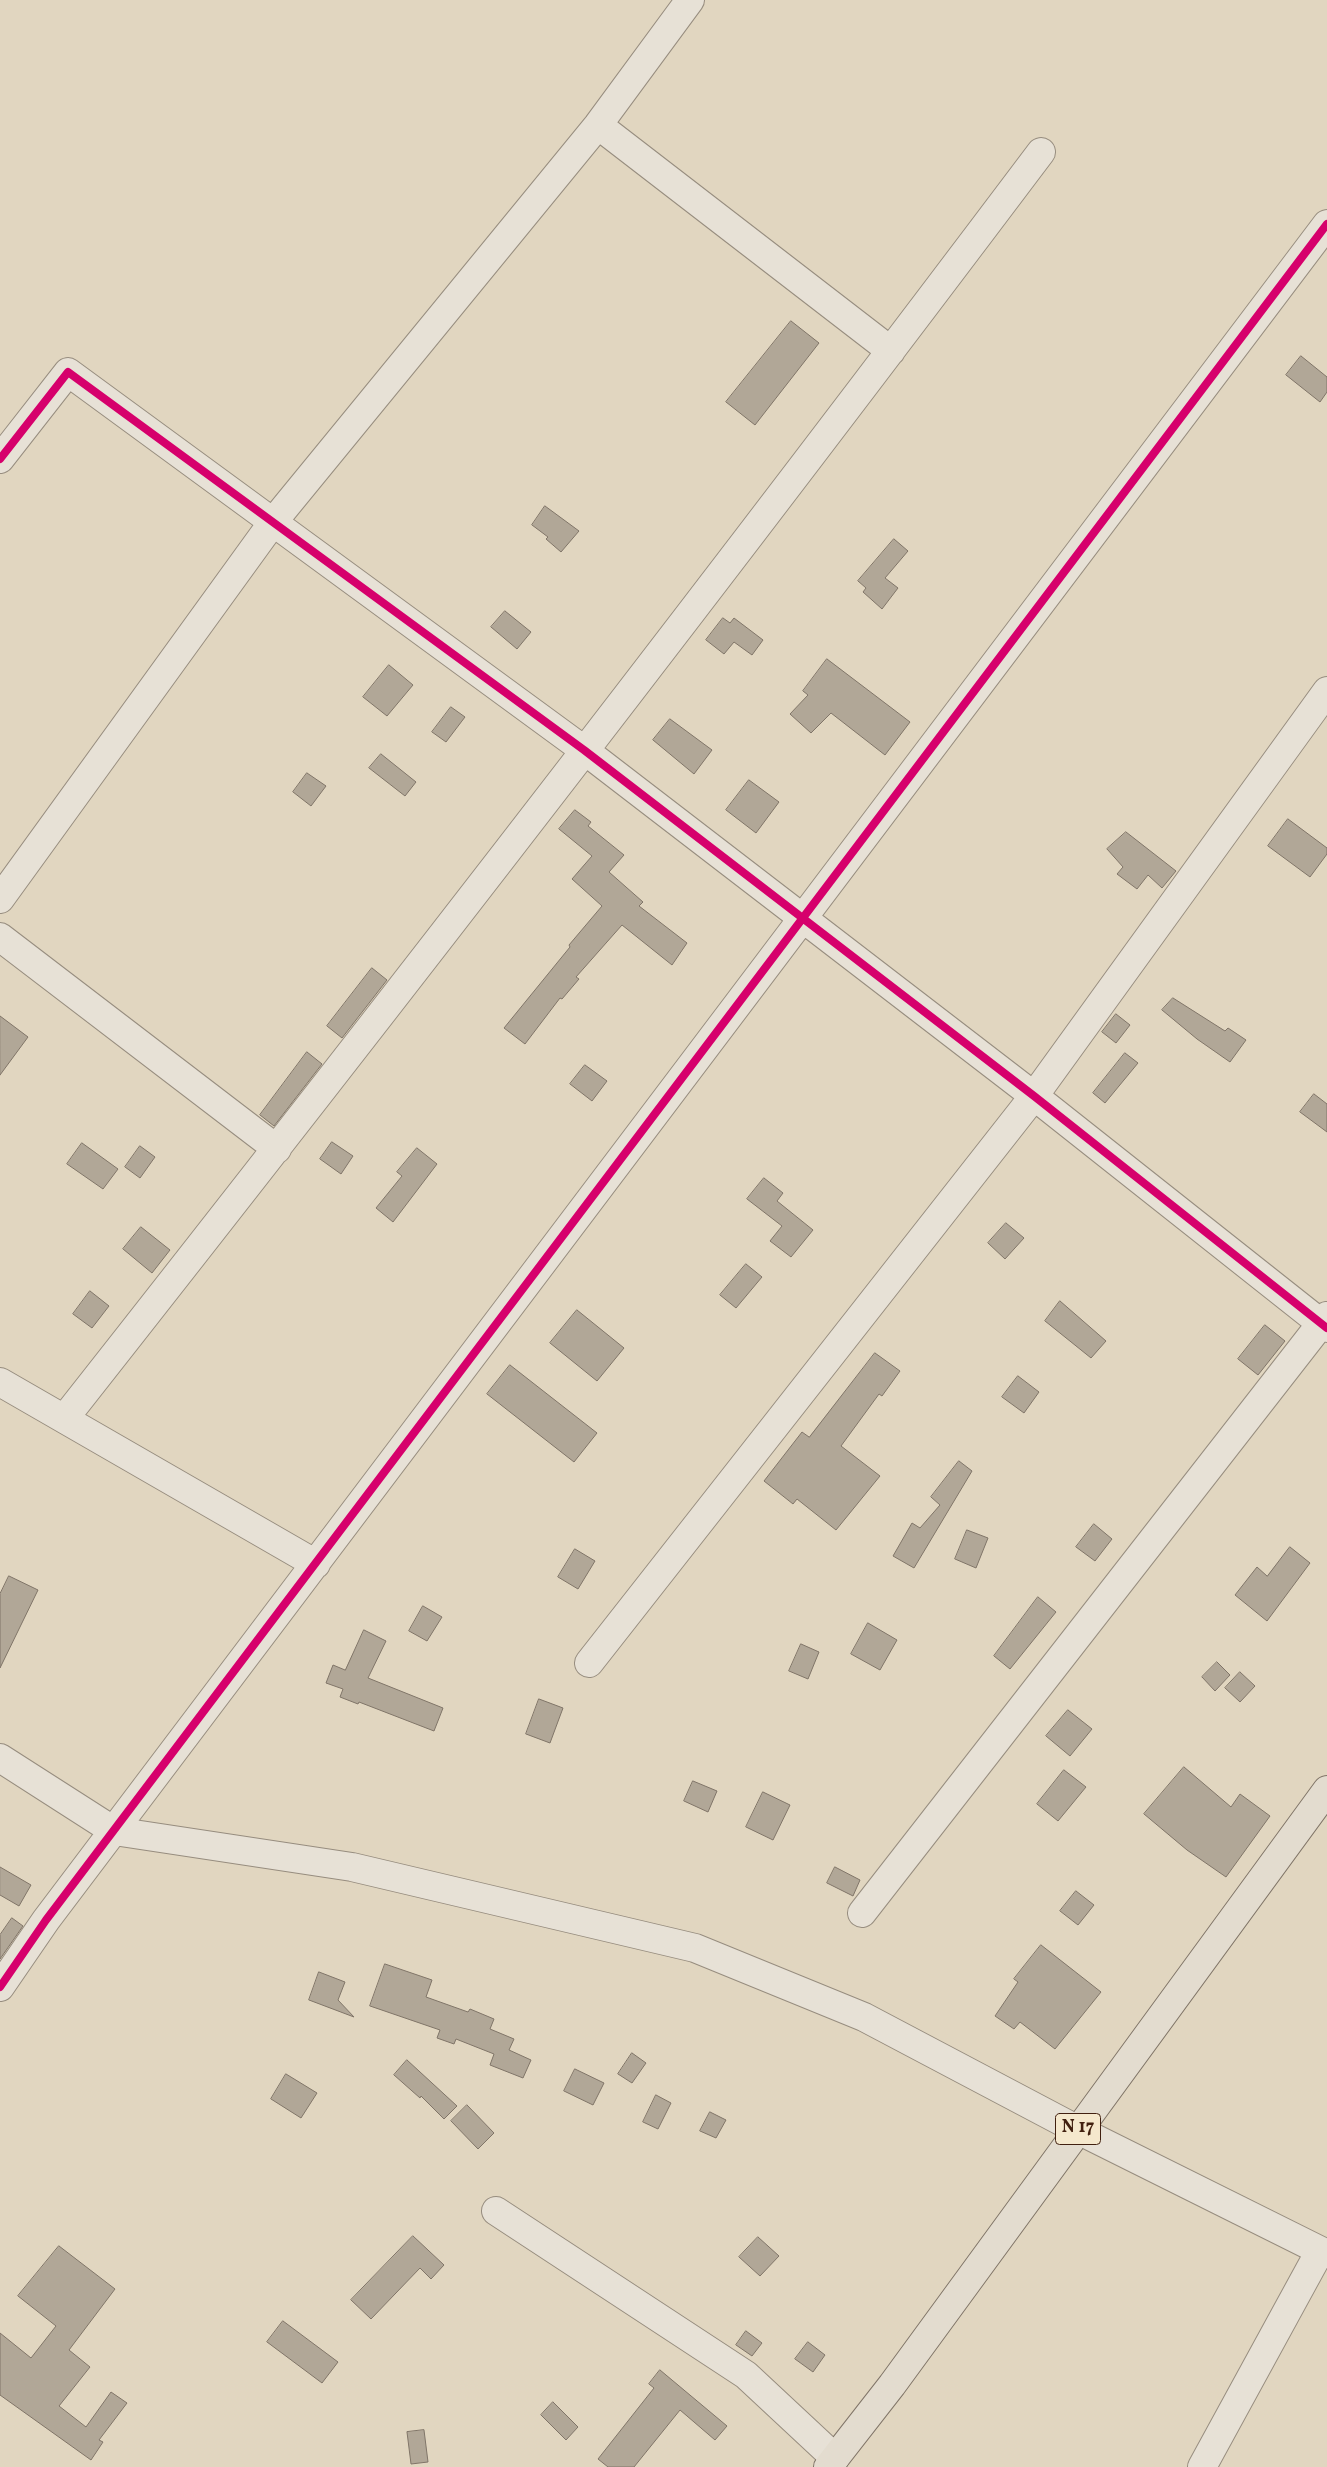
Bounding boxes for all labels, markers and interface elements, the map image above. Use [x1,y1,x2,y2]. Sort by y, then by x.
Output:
road number: N 17 [1056,2114,1100,2144]

